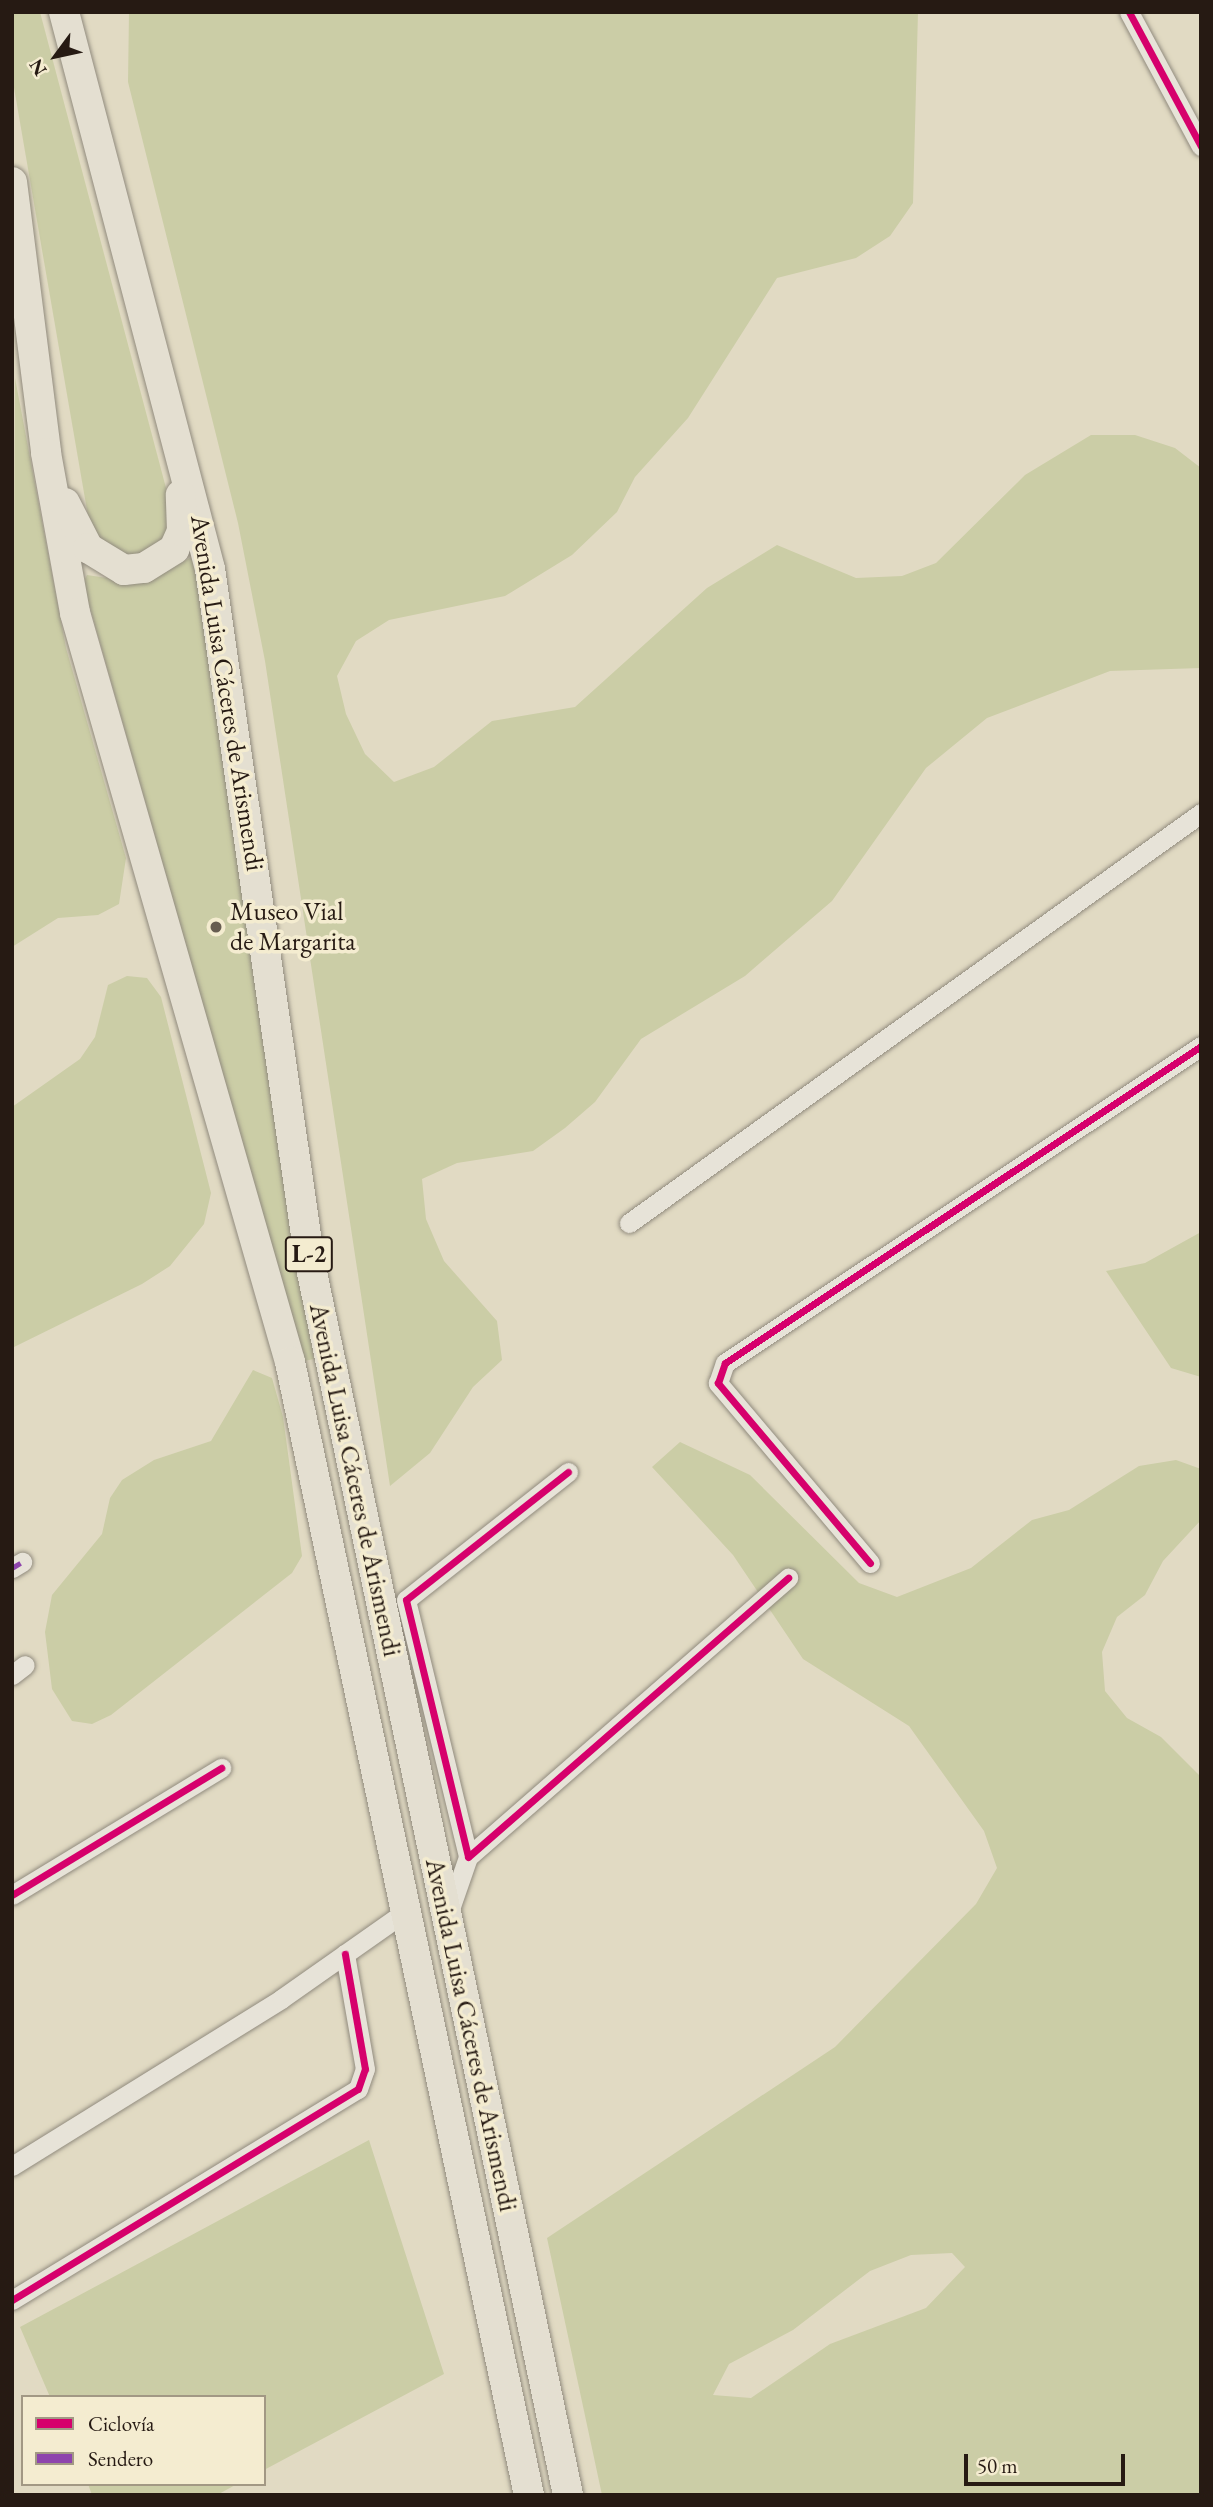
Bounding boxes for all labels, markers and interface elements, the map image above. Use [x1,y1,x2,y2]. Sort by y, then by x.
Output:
north arrow [21,21,91,91]
text: N [23,54,53,81]
street label: Avenida Luisa Cáceres de Arismendi [183,513,271,873]
place label: Museo Vial de Margarita [230,896,356,958]
marker: Museo Vial de Margarita [208,919,224,935]
road number: L-2 [284,1234,334,1274]
street label: Avenida Luisa Cáceres de Arismendi [302,1301,408,1659]
street label: Avenida Luisa Cáceres de Arismendi [418,1856,524,2214]
legend [21,2395,266,2486]
text: Ciclovía [88,2410,154,2437]
scale bar [968,2440,1129,2484]
text: Sendero [88,2445,153,2472]
text: 50 m [977,2452,1018,2479]

